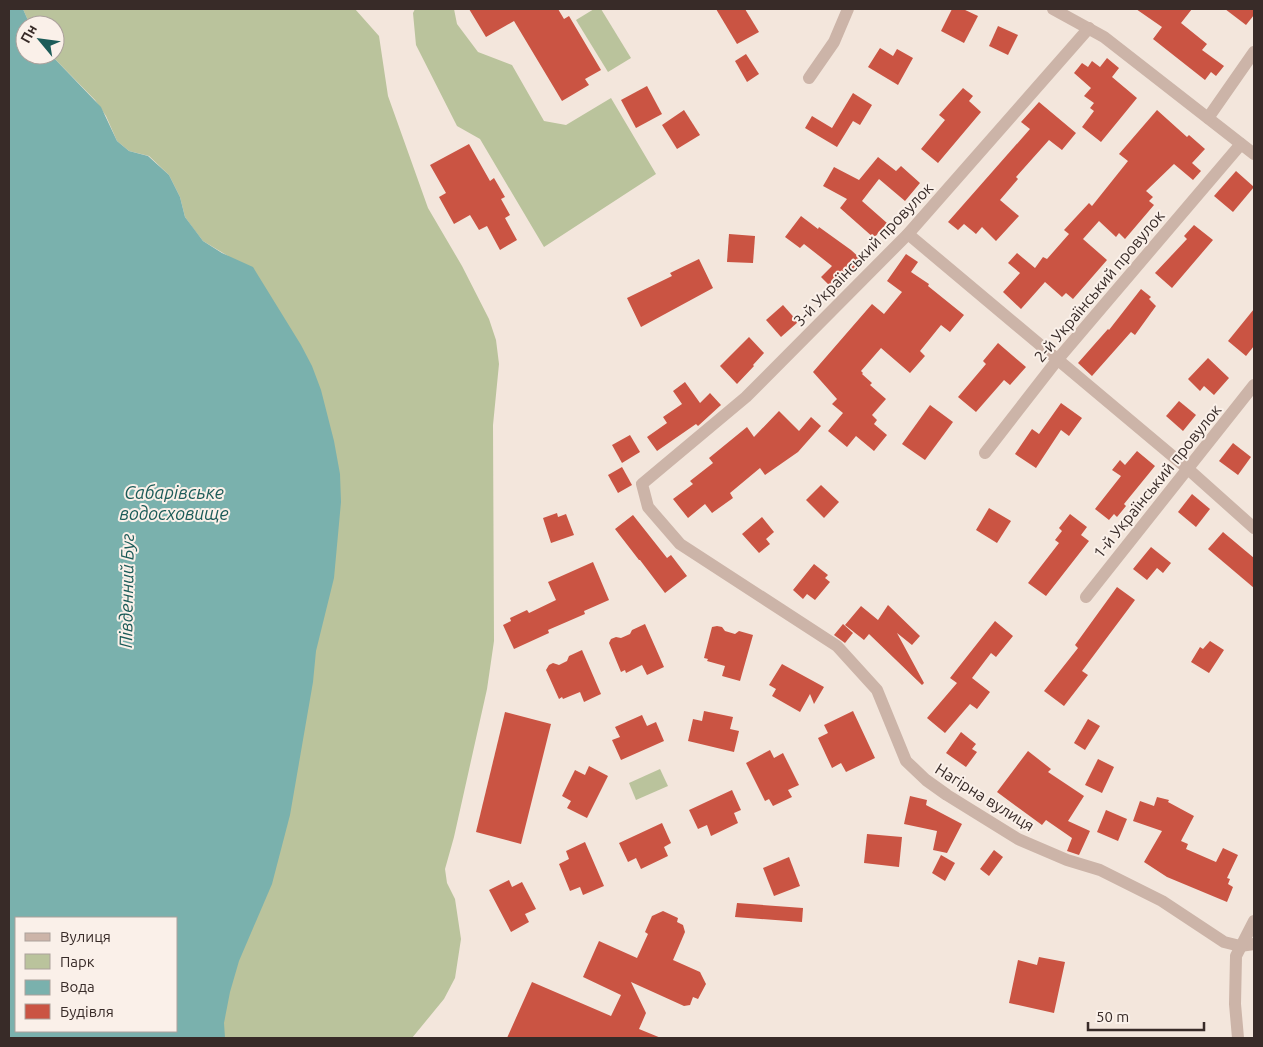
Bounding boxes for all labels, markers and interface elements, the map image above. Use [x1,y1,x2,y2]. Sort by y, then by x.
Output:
north arrow [15,15,65,65]
text: Пн [17,22,40,46]
street label: 3-й Український провулок [790,179,936,329]
street label: 2-й Український провулок [1030,207,1168,365]
street label: 1-й Український провулок [1089,401,1225,561]
water label: Сабарівське водосховище [119,482,229,523]
water label: Південний Буг [115,533,137,648]
street label: Нагірна вулиця [932,759,1038,835]
legend [15,917,178,1032]
text: Вулиця [60,928,111,945]
text: Парк [60,953,95,970]
text: Вода [60,978,95,995]
scale bar [1088,1000,1204,1032]
text: Будівля [60,1003,114,1020]
text: 50 m [1096,1008,1129,1025]

